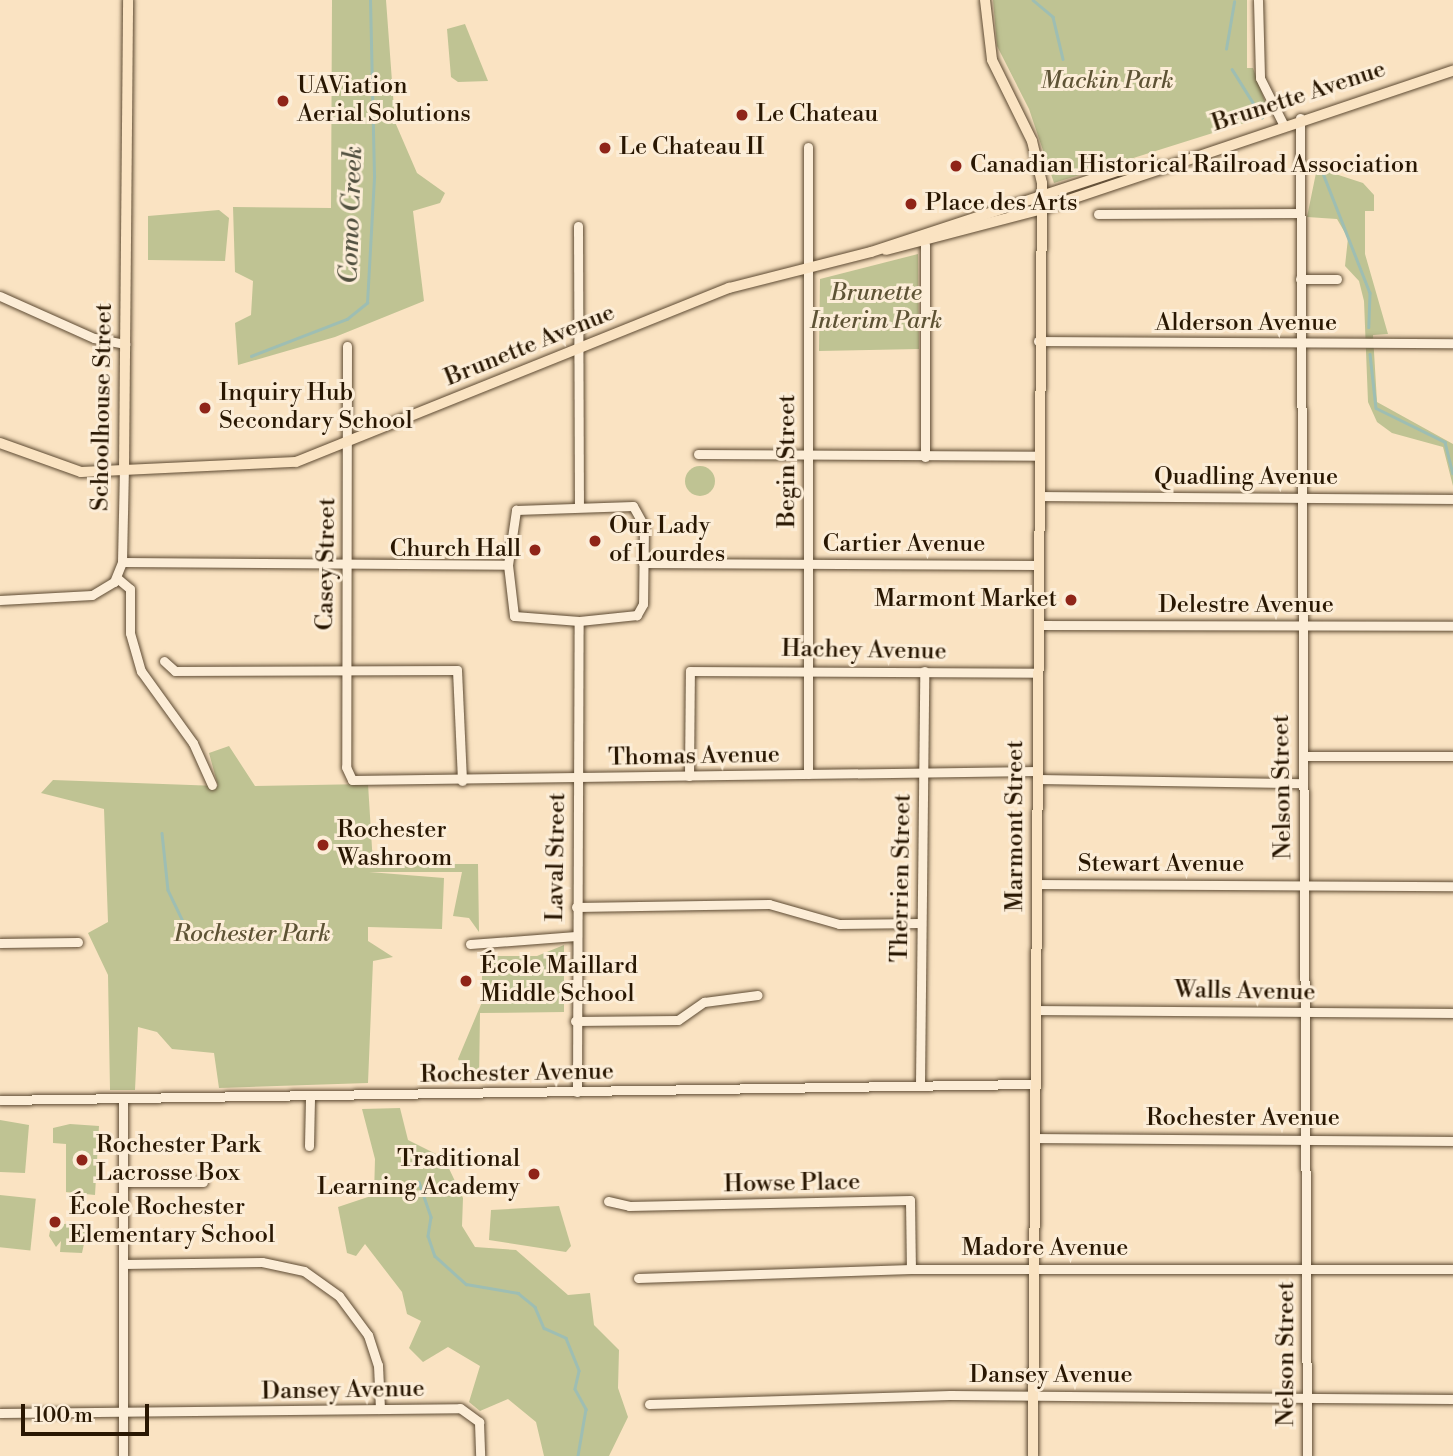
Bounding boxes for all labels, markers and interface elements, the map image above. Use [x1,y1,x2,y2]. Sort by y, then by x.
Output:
street label: Brunette Avenue [1208,55,1390,139]
park label: Mackin Park [1041,68,1173,96]
place label: UAViation Aerial Solutions [297,73,471,129]
marker: UAViation Aerial Solutions [275,93,291,109]
place label: Le Chateau [756,101,878,129]
marker: Le Chateau [734,107,750,123]
place label: Le Chateau II [619,134,764,162]
marker: Le Chateau II [597,140,613,156]
water label: Como Creek [334,145,370,285]
place label: Canadian Historical Railroad Association [970,152,1419,180]
marker: Canadian Historical Railroad Association [948,158,964,174]
place label: Place des Arts [925,190,1078,218]
marker: Place des Arts [903,196,919,212]
park label: Brunette Interim Park [810,280,942,336]
street label: Brunette Avenue [441,299,619,393]
street label: Schoolhouse Street [87,303,119,511]
street label: Alderson Avenue [1155,310,1337,338]
place label: Inquiry Hub Secondary School [219,380,413,436]
street label: Begin Street [774,394,802,528]
marker: Inquiry Hub Secondary School [197,400,213,416]
street label: Quadling Avenue [1154,464,1338,492]
street label: Casey Street [311,497,343,631]
place label: Our Lady of Lourdes [609,513,725,569]
street label: Cartier Avenue [823,531,985,559]
marker: Our Lady of Lourdes [587,533,603,549]
place label: Church Hall [390,536,521,564]
marker: Church Hall [527,542,543,558]
place label: Marmont Market [874,586,1057,614]
marker: Marmont Market [1063,592,1079,608]
street label: Delestre Avenue [1158,592,1334,620]
street label: Hachey Avenue [781,635,947,667]
street label: Nelson Street [1267,714,1299,860]
street label: Marmont Street [1002,740,1030,912]
street label: Thomas Avenue [608,741,780,773]
street label: Laval Street [541,792,573,922]
street label: Therrien Street [886,793,918,963]
place label: Rochester Washroom [337,817,452,873]
marker: Rochester Washroom [315,837,331,853]
street label: Stewart Avenue [1078,851,1244,879]
park label: Rochester Park [173,921,331,949]
place label: École Maillard Middle School [480,953,638,1009]
marker: École Maillard Middle School [458,973,474,989]
street label: Walls Avenue [1174,976,1316,1008]
street label: Rochester Avenue [420,1058,614,1090]
street label: Rochester Avenue [1146,1105,1340,1133]
place label: Rochester Park Lacrosse Box [96,1132,261,1188]
place label: Traditional Learning Academy [317,1146,520,1202]
marker: Rochester Park Lacrosse Box [74,1152,90,1168]
marker: Traditional Learning Academy [526,1166,542,1182]
street label: Howse Place [723,1168,861,1200]
place label: École Rochester Elementary School [69,1194,275,1250]
marker: École Rochester Elementary School [47,1214,63,1230]
street label: Madore Avenue [962,1235,1128,1263]
street label: Nelson Street [1273,1281,1301,1427]
street label: Dansey Avenue [969,1362,1133,1390]
street label: Dansey Avenue [261,1375,425,1407]
scale bar [24,1390,152,1434]
text: 100 m [34,1403,93,1429]

